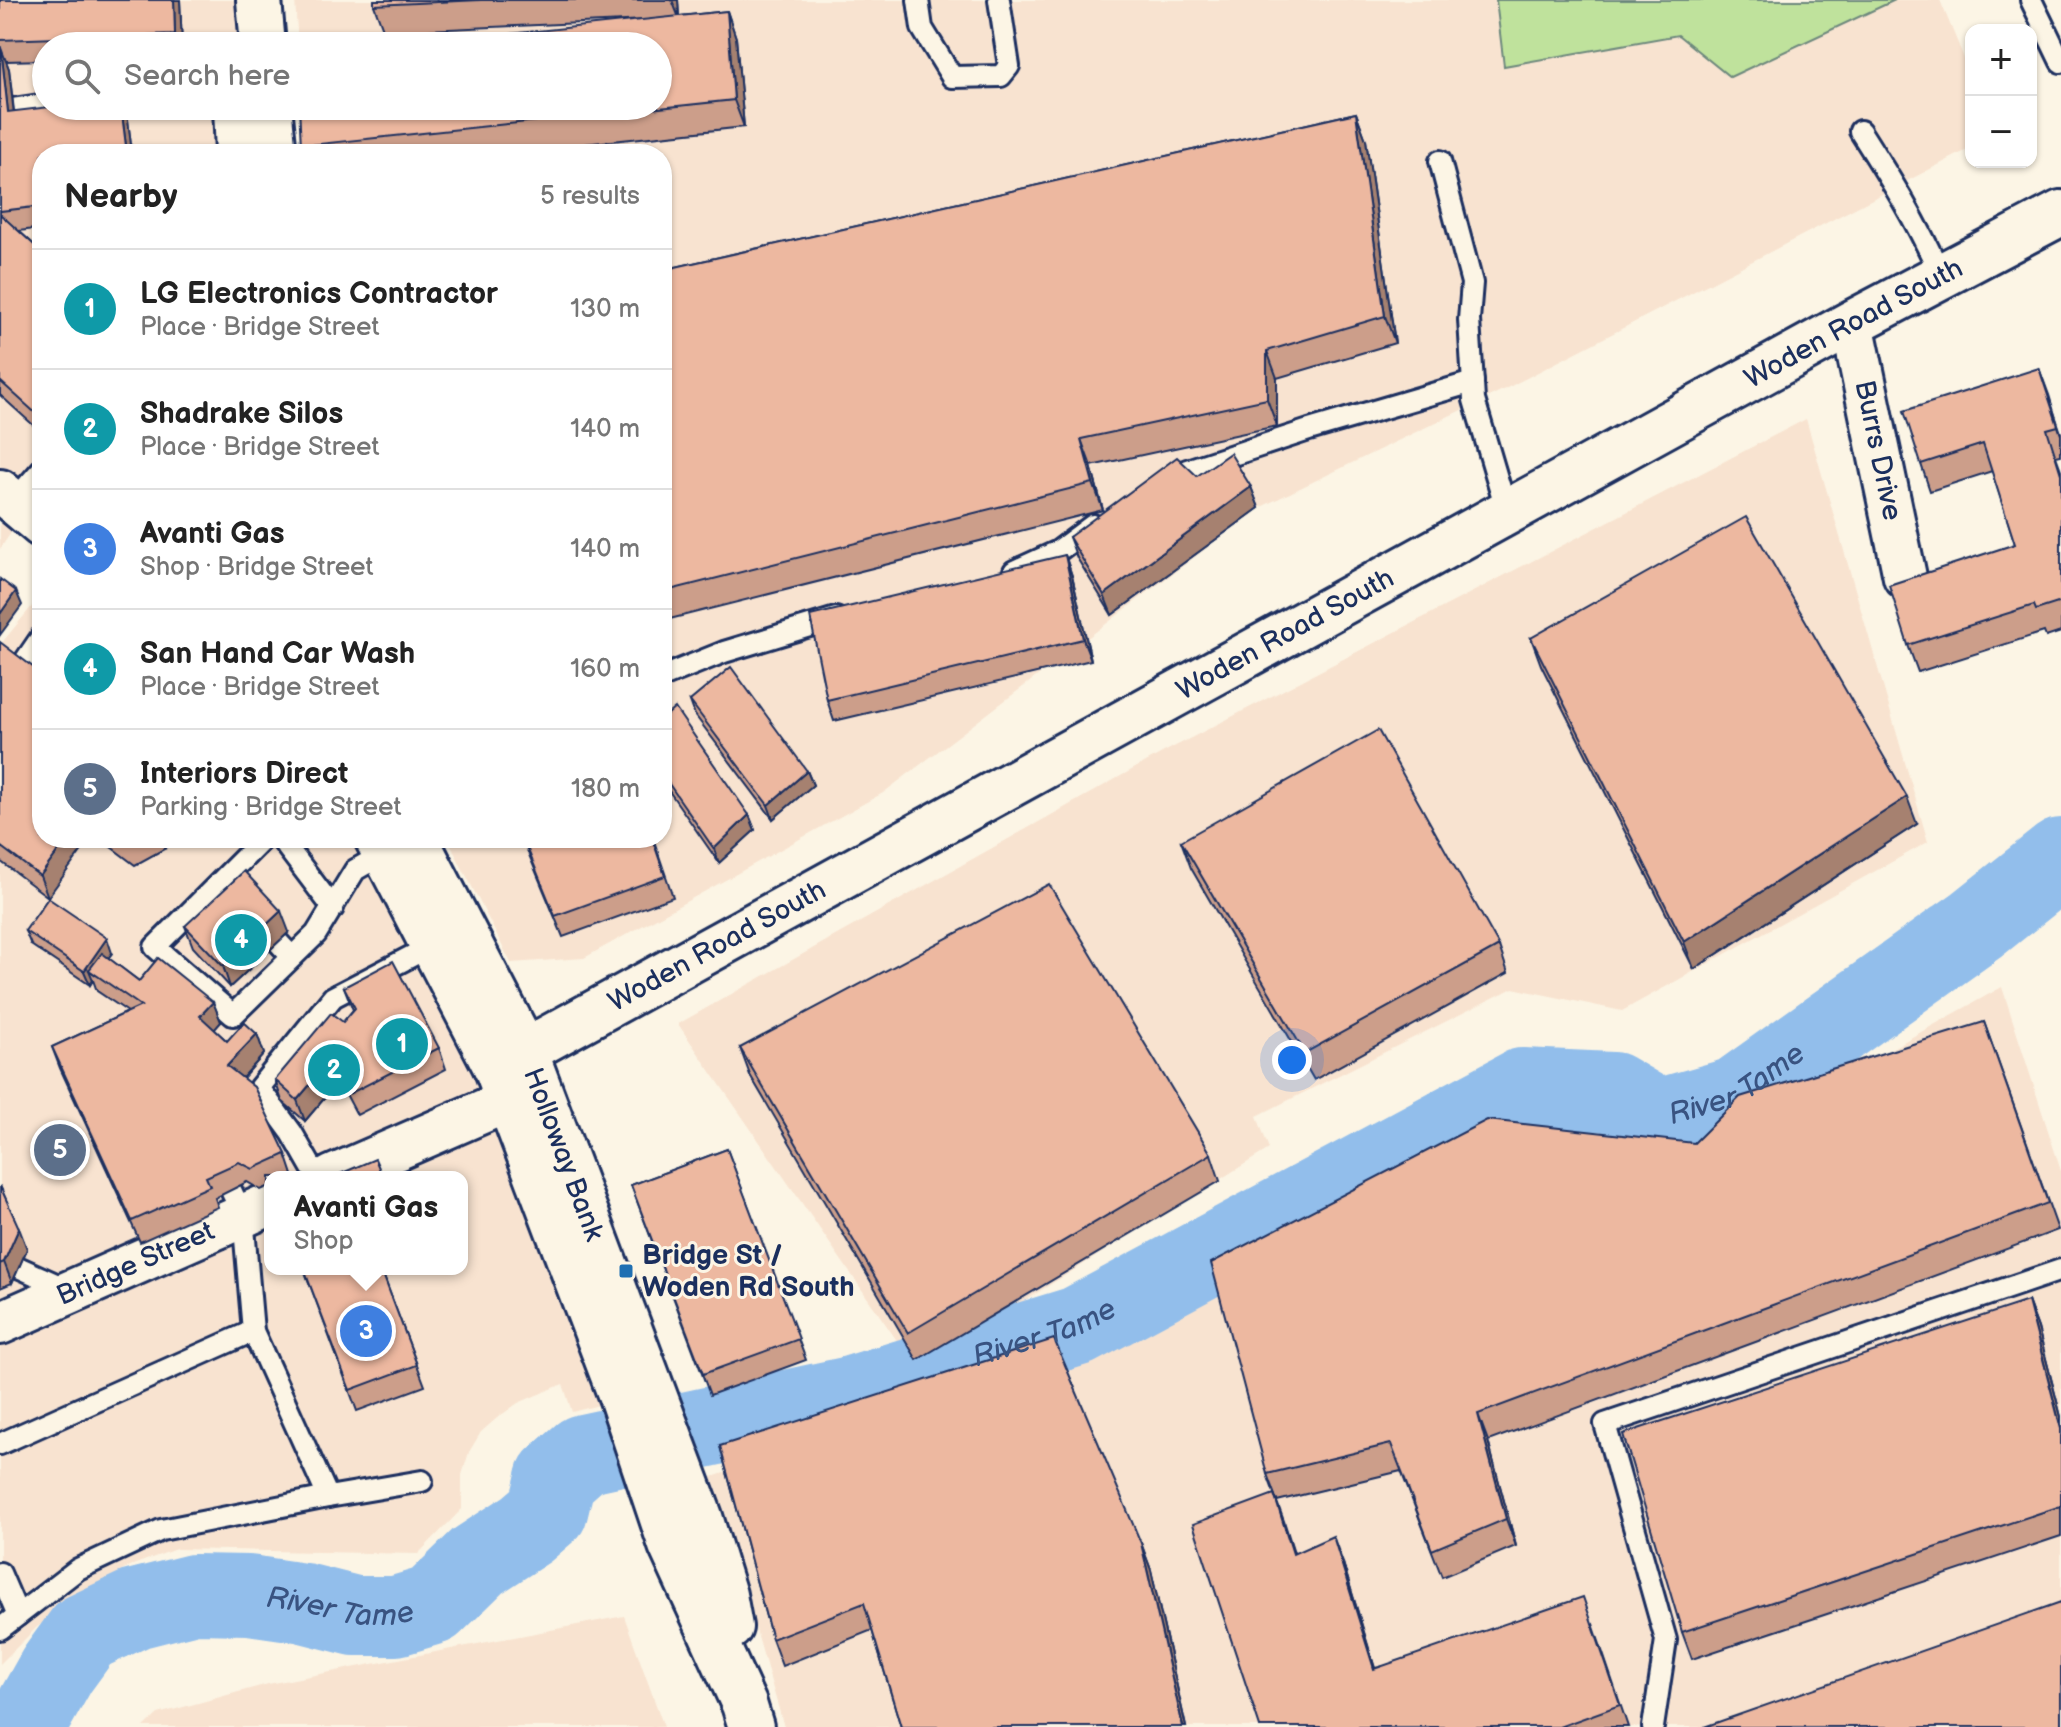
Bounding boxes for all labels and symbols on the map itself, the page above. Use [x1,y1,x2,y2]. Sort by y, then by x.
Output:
street label: Woden Road South [1739,251,1968,395]
street label: Burrs Drive [1848,377,1909,523]
street label: Woden Road South [1171,561,1399,707]
street label: Woden Road South [603,873,831,1019]
pin: 4 [215,910,267,970]
pin: 1 [376,1014,428,1074]
water label: River Tame [1664,1036,1812,1133]
pin: 2 [308,1040,360,1100]
your location [1272,1040,1312,1080]
street label: Holloway Bank [516,1063,611,1245]
pin: 5 [34,1120,86,1180]
street label: Bridge Street [52,1214,220,1312]
place label: Bridge St / Woden Rd South [642,1239,854,1304]
marker: Bridge St / Woden Rd South [617,1262,635,1280]
water label: River Tame [968,1291,1122,1375]
pin: 3 [340,1301,392,1361]
water label: River Tame [264,1580,419,1635]

